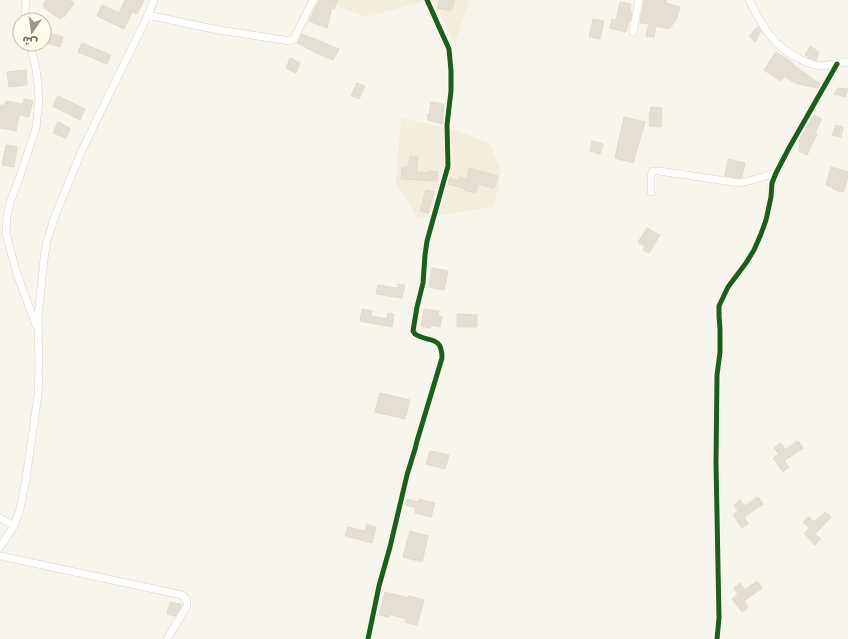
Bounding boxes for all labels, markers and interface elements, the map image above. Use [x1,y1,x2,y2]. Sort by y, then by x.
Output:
north arrow [12,12,52,52]
text: ش [21,33,39,49]

